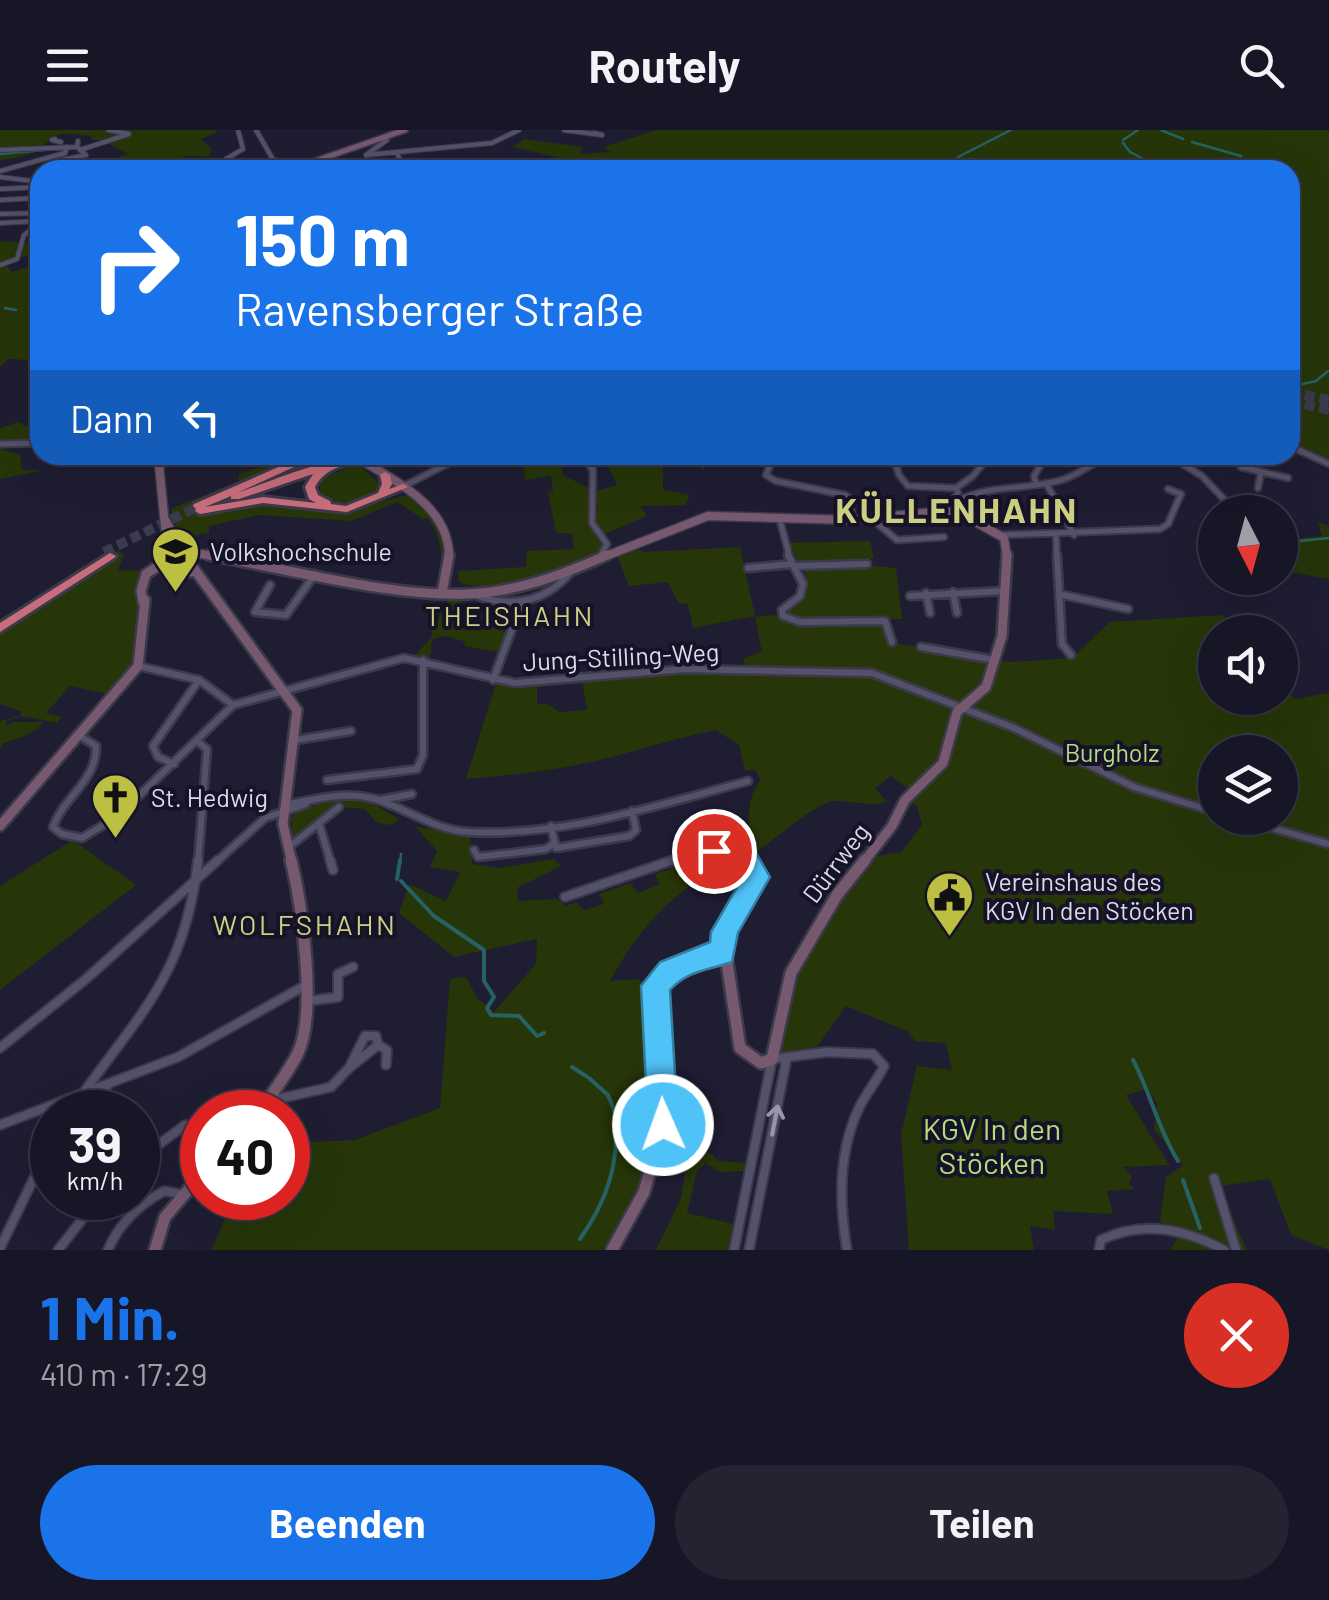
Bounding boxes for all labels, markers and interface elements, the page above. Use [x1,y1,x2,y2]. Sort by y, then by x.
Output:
icon: menu [40,38,95,93]
text: Routely [589,38,740,92]
icon: search [1234,38,1289,93]
text: 150 m [235,196,410,280]
icon: right [70,200,200,330]
text: Ravensberger Straße [235,281,644,335]
icon: left [174,390,229,445]
text: Dann [70,395,154,441]
district label: KÜLLENHAHN [835,488,1079,530]
north arrow [1198,495,1298,595]
map controls [1198,495,1298,835]
school or university icon: Volkshochschule [149,526,201,594]
place label: Volkshochschule [210,536,392,566]
district label: THEISHAHN [425,598,595,632]
button: sound [1198,615,1298,715]
street label: Jung-Stilling-Weg [522,636,720,676]
button: layers [1198,735,1298,835]
park label: Burgholz [1065,737,1159,767]
church icon: St. Hedwig [90,772,142,840]
place label: St. Hedwig [151,782,268,812]
pin [672,809,757,894]
street label: Dürrweg [796,817,875,908]
icon: arrive [687,824,742,879]
place label: Vereinshaus des KGV In den Stöcken [985,866,1194,925]
public building icon: Vereinshaus des KGV In den Stöcken [924,870,976,938]
district label: WOLFSHAHN [213,907,397,941]
position arrow [611,1073,715,1177]
speed limit sign: 40 [180,1090,310,1220]
one-way arrow [766,1104,785,1137]
park label: KGV In den Stöcken [923,1110,1061,1180]
text: 39 [68,1113,122,1173]
text: km/h [67,1165,123,1195]
text: 1 Min. [40,1280,180,1352]
button: close [1184,1283,1289,1388]
text: 410 m · 17:29 [40,1354,207,1392]
button: Beenden [40,1465,655,1580]
button: Teilen [675,1465,1289,1580]

